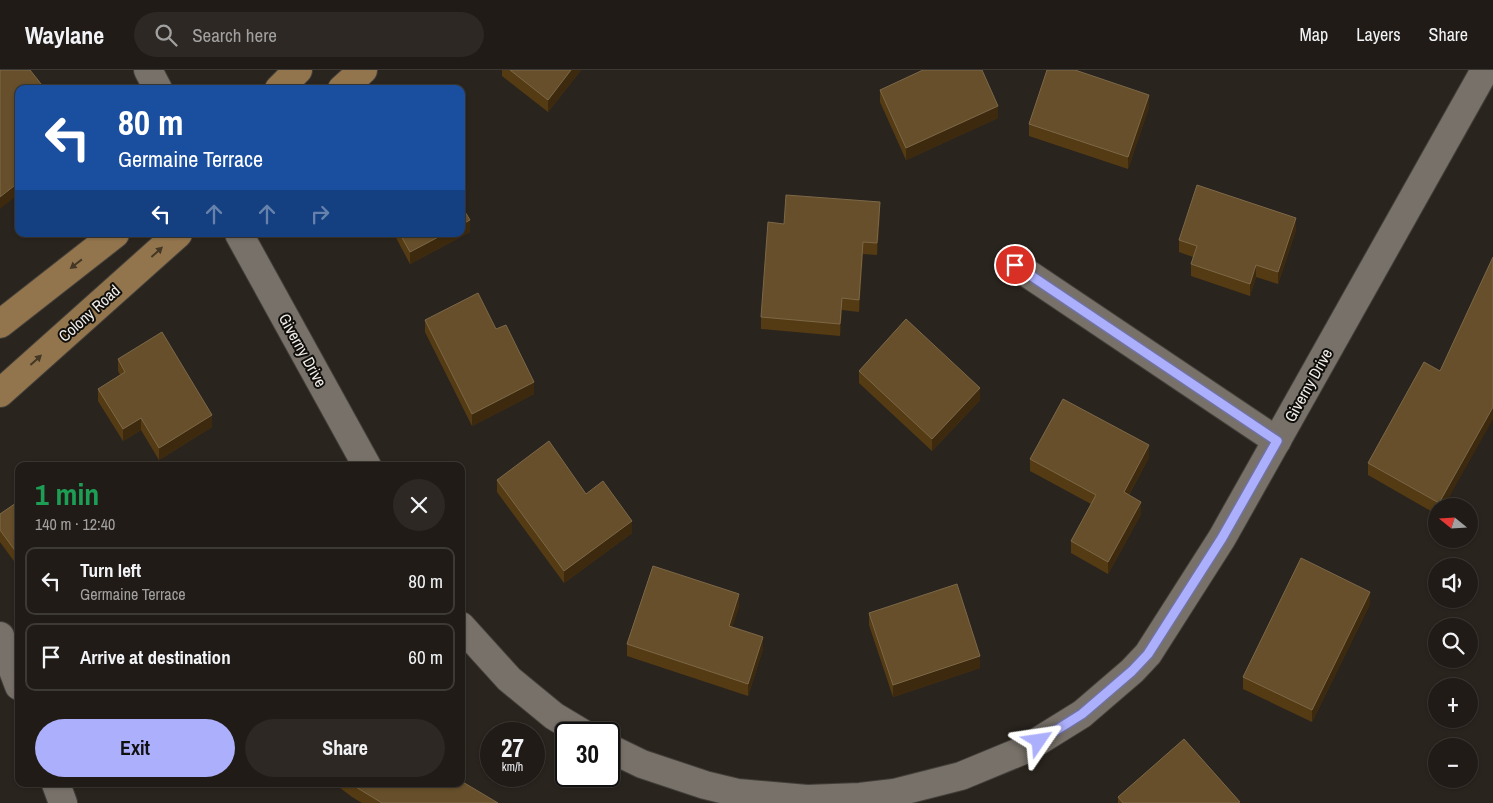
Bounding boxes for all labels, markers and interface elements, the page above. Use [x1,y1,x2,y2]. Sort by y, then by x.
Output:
search box [134,12,484,57]
text: Waylane [25,19,104,51]
icon: search [152,21,180,49]
text: Search here [192,22,277,48]
text: Map [1300,22,1328,47]
text: Layers [1356,22,1401,47]
text: Share [1429,22,1468,47]
text: 80 m [118,99,183,146]
icon: left [35,105,100,170]
text: Germaine Terrace [118,144,263,174]
icon: left [147,200,175,228]
icon: ahead [200,200,228,228]
icon: ahead [253,200,281,228]
icon: right [306,200,334,228]
pin [994,244,1036,286]
one-way arrow [151,246,163,258]
icon: arrive [1001,251,1029,279]
one-way arrow [70,258,83,269]
street label: Colony Road [53,279,125,347]
street label: Giverny Drive [274,309,332,391]
street label: Giverny Drive [1279,344,1337,426]
one-way arrow [30,355,43,366]
text: 1 min [35,474,99,514]
button: close [393,479,445,531]
north arrow [1428,498,1478,548]
map controls [1428,498,1478,788]
text: 140 m · 12:40 [35,513,115,535]
text: Turn left [80,557,141,583]
button: sound [1428,558,1478,608]
icon: left [37,567,65,595]
text: 80 m [408,568,443,594]
text: Germaine Terrace [80,583,186,605]
button: search [1428,618,1478,668]
icon: arrive [37,643,65,671]
text: Arrive at destination [80,644,231,670]
text: 60 m [408,644,443,670]
button: + [1428,678,1478,728]
position arrow [1012,714,1064,766]
button: Exit [35,719,235,777]
button: Share [245,719,445,777]
speed limit sign: 30 [555,722,620,787]
text: 27 [501,731,524,765]
button: − [1428,738,1478,788]
text: km/h [502,759,523,775]

